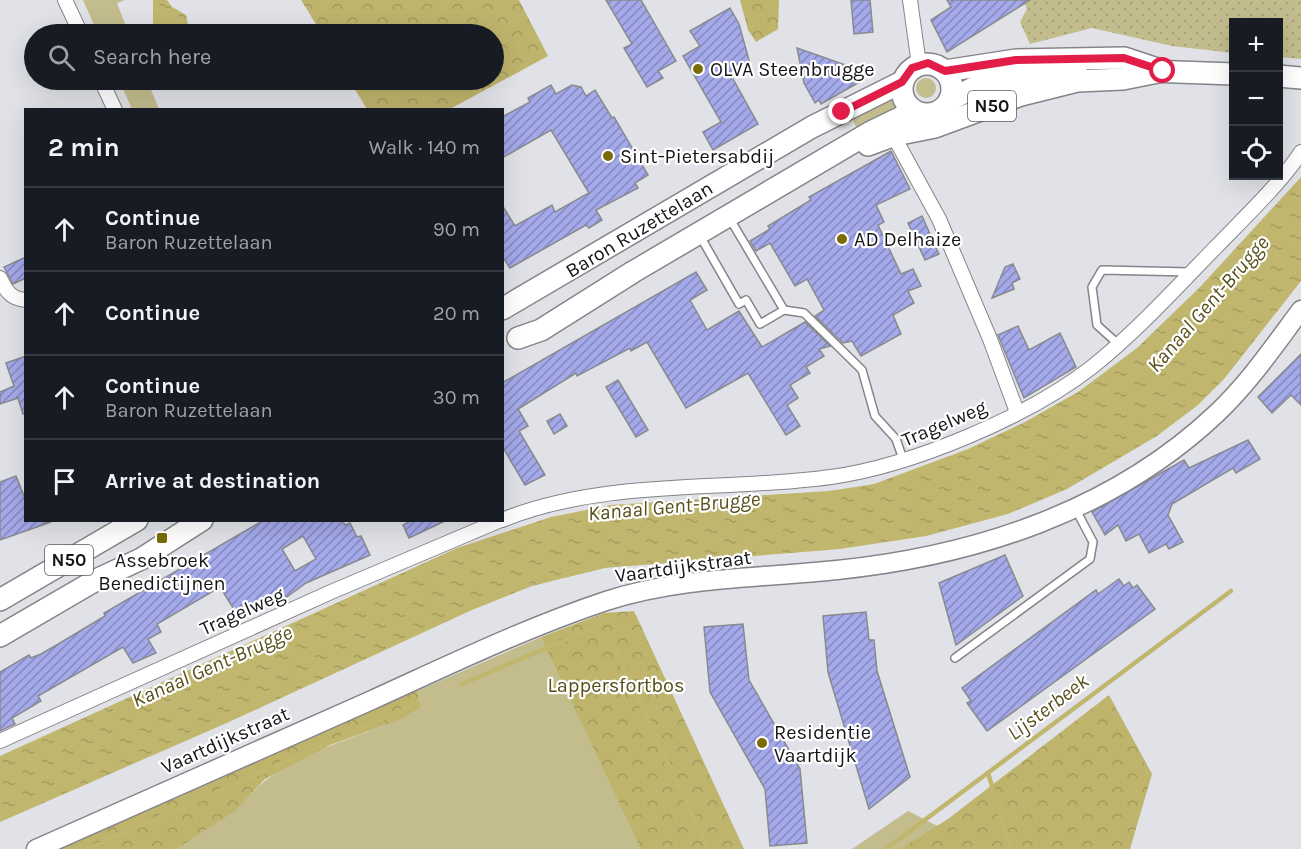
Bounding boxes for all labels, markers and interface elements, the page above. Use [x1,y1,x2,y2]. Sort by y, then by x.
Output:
map controls [1229,18,1283,180]
button: + [1229,18,1283,72]
search box [24,24,504,90]
icon: search [45,41,78,74]
text: Search here [93,44,211,70]
route start [1149,57,1175,83]
place label: OLVA Steenbrugge [710,58,875,81]
marker: OLVA Steenbrugge [691,62,705,76]
button: − [1229,72,1283,126]
road number: N50 [968,91,1016,121]
route end [828,98,854,124]
button: locate [1229,126,1283,180]
text: 2 min [48,132,120,163]
text: Walk · 140 m [369,136,480,159]
place label: Sint-Pietersabdij [620,145,774,168]
marker: Sint-Pietersabdij [601,149,615,163]
street label: Baron Ruzettelaan [562,176,717,282]
text: Continue [105,205,200,231]
icon: ahead [48,213,81,246]
text: 90 m [433,218,480,241]
place label: AD Delhaize [854,228,961,251]
text: Baron Ruzettelaan [105,231,273,254]
water label: Kanaal Gent-Brugge [1142,231,1274,377]
marker: AD Delhaize [835,232,849,246]
icon: ahead [48,297,81,330]
text: Continue [105,300,200,326]
text: 20 m [433,302,480,325]
text: Continue [105,373,200,399]
icon: ahead [48,381,81,414]
text: 30 m [433,386,480,409]
street label: Tragelweg [898,395,990,452]
text: Baron Ruzettelaan [105,399,273,422]
icon: arrive [48,465,81,498]
text: Arrive at destination [105,468,320,494]
water label: Kanaal Gent-Brugge [587,486,761,525]
marker: Assebroek Benedictijnen [155,531,169,545]
road number: N50 [45,545,93,575]
street label: Vaartdijkstraat [613,545,753,587]
place label: Assebroek Benedictijnen [98,549,226,595]
street label: Tragelweg [196,583,288,640]
water label: Kanaal Gent-Brugge [128,620,296,712]
water label: Lijsterbeek [1003,668,1094,745]
park label: Lappersfortbos [547,674,685,697]
street label: Vaartdijkstraat [158,702,293,779]
place label: Residentie Vaartdijk [774,721,871,767]
marker: Residentie Vaartdijk [755,736,769,750]

